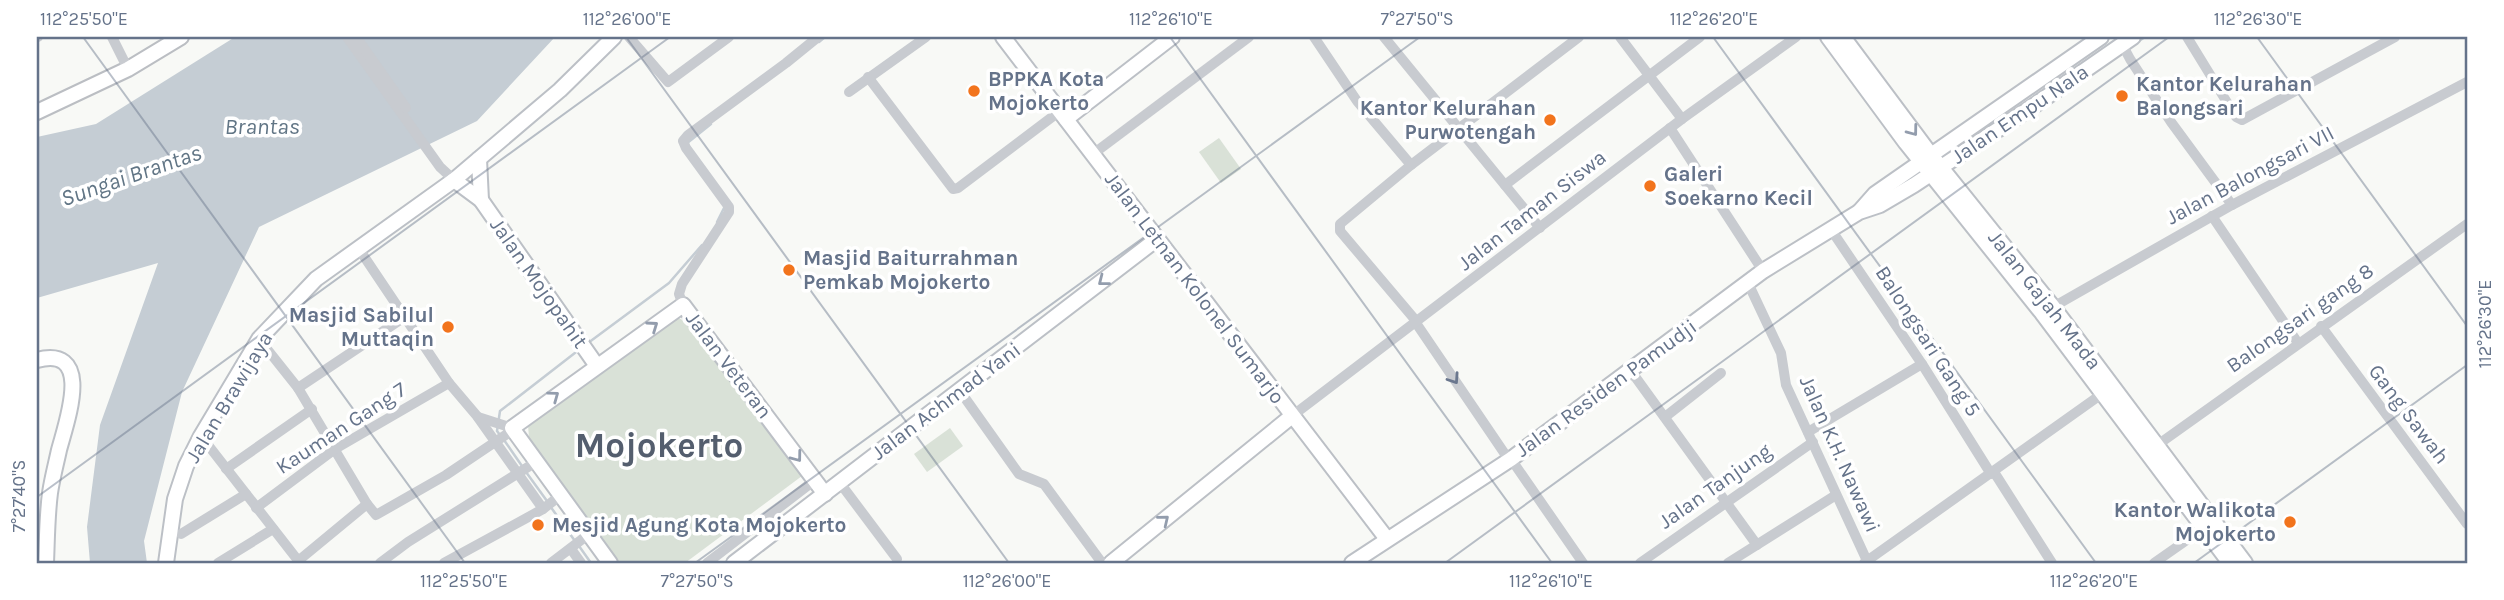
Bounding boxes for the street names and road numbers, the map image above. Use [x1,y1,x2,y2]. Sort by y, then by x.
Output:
street label: Jalan Empu Nala [1947,59,2093,169]
street label: Jalan Balongsari VII [2162,121,2338,229]
street label: Jalan Taman Siswa [1453,145,1611,275]
street label: Jalan Letnan Kolonel Sumarjo [1100,167,1290,409]
street label: Jalan Mojopahit [485,213,593,353]
street label: Jalan Gajah Mada [1983,226,2107,374]
street label: Balongsari gang 8 [2222,258,2378,378]
street label: Balongsari Gang 5 [1870,261,1986,421]
street label: Jalan Veteran [681,307,777,423]
street label: Jalan Residen Pamudji [1511,314,1701,462]
street label: Jalan Brawijaya [181,327,277,467]
street label: Jalan Achmad Yani [867,337,1025,465]
street label: Gang Sawah [2364,360,2454,468]
street label: Jalan K.H. Nawawi [1795,372,1885,536]
street label: Kauman Gang 7 [271,377,411,479]
street label: Jalan Tanjung [1654,438,1776,534]

